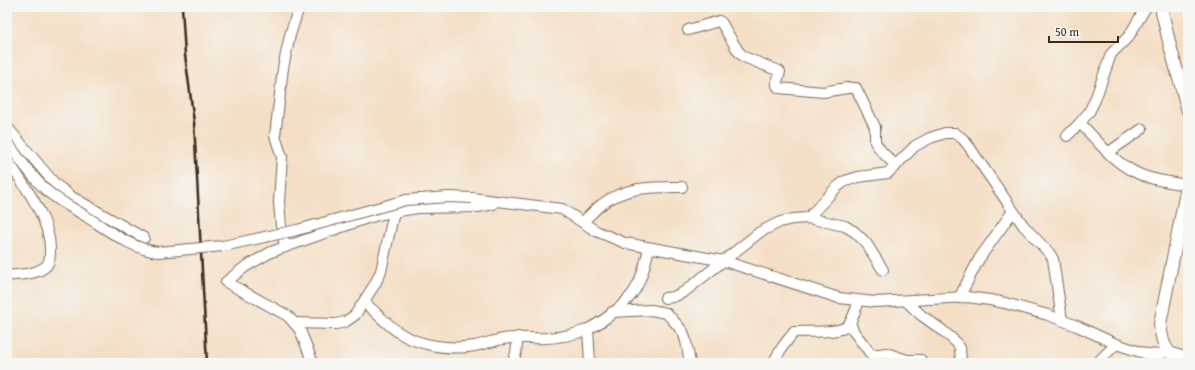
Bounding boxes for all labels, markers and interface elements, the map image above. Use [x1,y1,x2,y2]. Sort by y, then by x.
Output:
scale bar [1049,18,1118,44]
text: 50 m [1055,23,1079,40]

